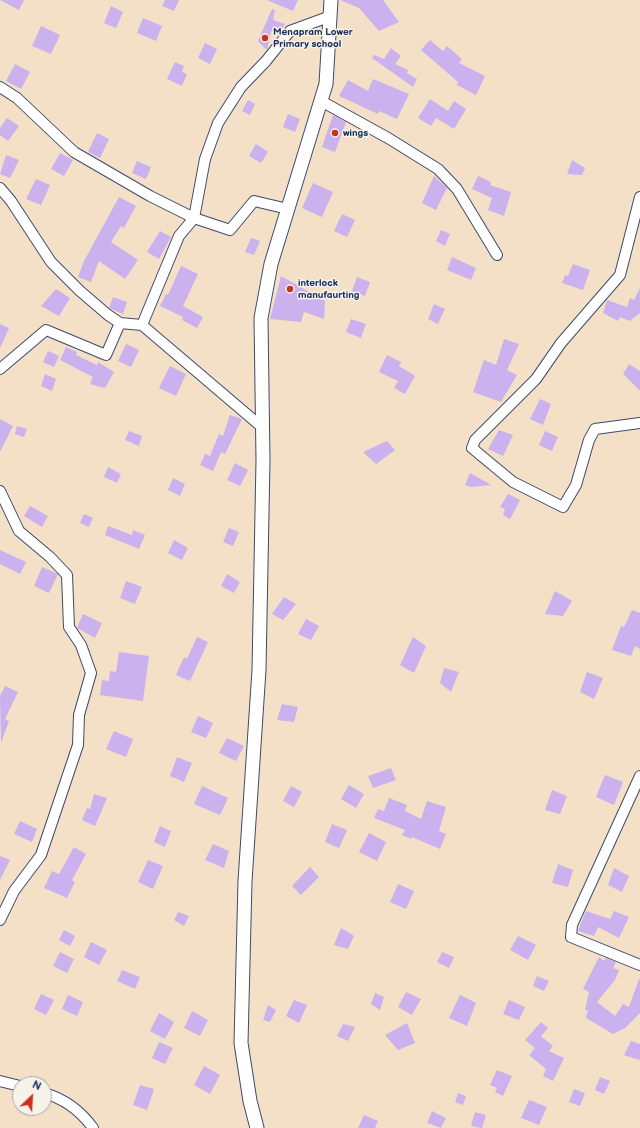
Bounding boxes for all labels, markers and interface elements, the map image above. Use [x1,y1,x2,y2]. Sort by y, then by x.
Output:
place label: Menapram Lower Primary school [273,26,353,50]
marker: Menapram Lower Primary school [260,33,270,43]
place label: wings [343,127,368,139]
marker: wings [330,128,340,138]
place label: interlock manufaurting [298,277,359,300]
marker: interlock manufaurting [285,284,295,294]
north arrow [12,1076,52,1116]
text: N [30,1078,43,1093]

